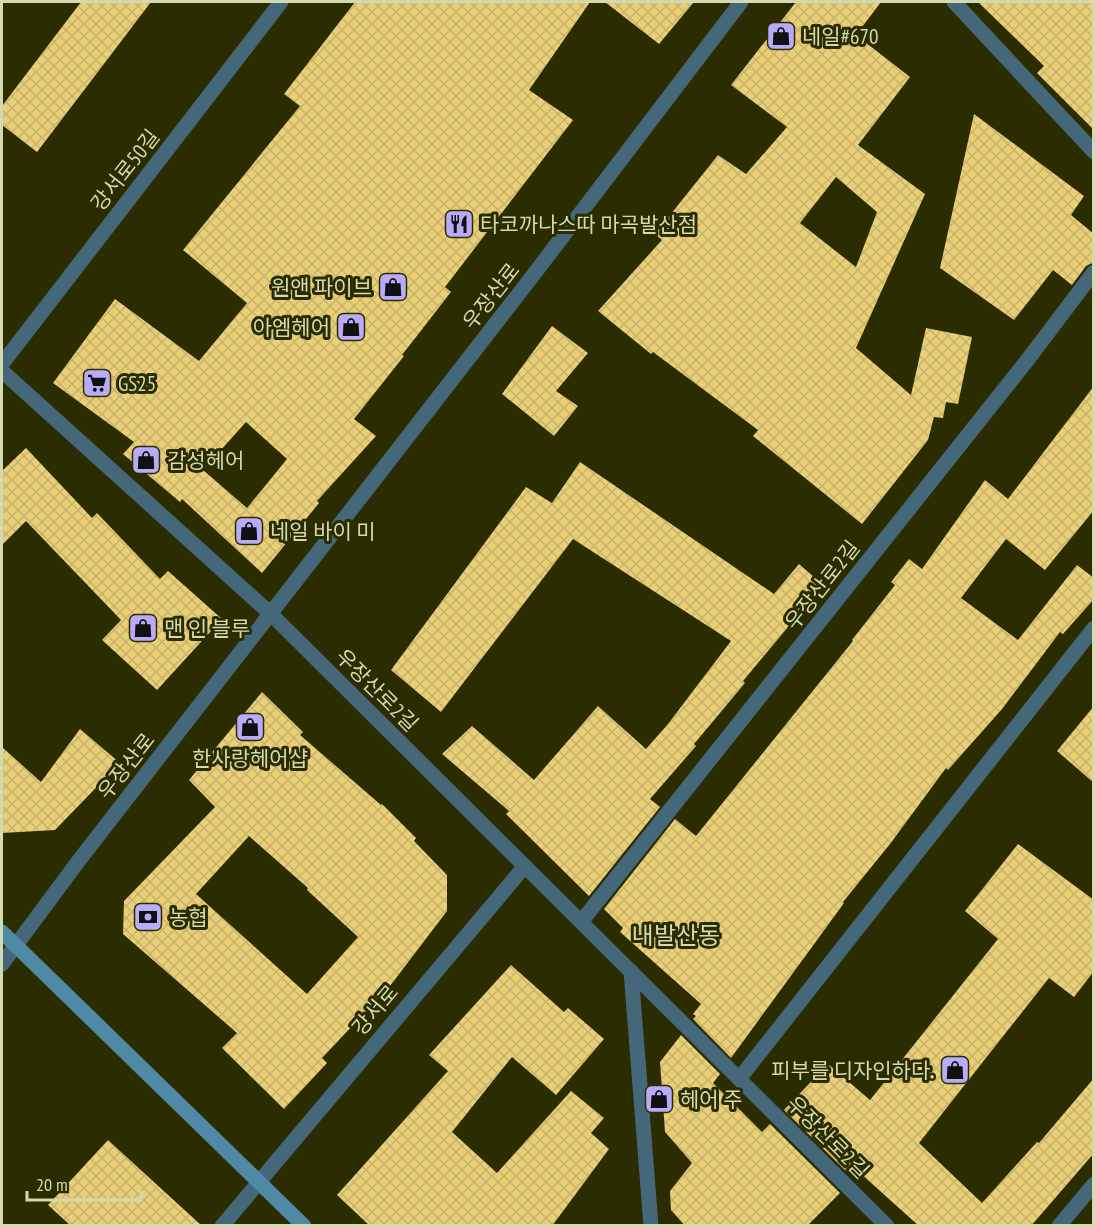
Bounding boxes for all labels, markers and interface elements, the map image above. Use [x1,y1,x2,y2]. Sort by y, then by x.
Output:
shop icon: 네일#670 [765,20,797,52]
place label: 네일#670 [802,23,878,50]
street label: 강서로50길 [85,124,165,216]
restaurant icon: 타코까나스따 마곡발산점 [443,208,475,240]
place label: 타코까나스따 마곡발산점 [480,211,697,238]
street label: 우장산로 [457,257,525,335]
shop icon: 원앤 파이브 [377,271,409,303]
place label: 원앤 파이브 [271,274,372,301]
shop icon: 아엠헤어 [335,311,367,343]
place label: 아엠헤어 [253,314,330,341]
supermarket icon: GS25 [81,367,113,399]
place label: GS25 [118,370,156,397]
shop icon: 감성헤어 [130,444,162,476]
place label: 감성헤어 [167,447,244,474]
shop icon: 네일 바이 미 [233,515,265,547]
place label: 네일 바이 미 [270,518,376,545]
street label: 우장산로2길 [779,535,865,635]
shop icon: 맨 인 블루 [127,612,159,644]
place label: 맨 인 블루 [164,615,250,642]
street label: 우장산로2길 [330,643,424,737]
shop icon: 한사랑헤어샵 [234,711,266,743]
street label: 우장산로 [92,727,160,805]
place label: 한사랑헤어샵 [192,745,308,772]
bank icon: 농협 [132,901,164,933]
place label: 농협 [169,904,208,931]
district label: 내발산동 [632,920,720,951]
street label: 강서로 [346,979,404,1041]
shop icon: 피부를 디자인하다. [939,1054,971,1086]
place label: 피부를 디자인하다. [771,1057,934,1084]
shop icon: 헤어 주 [643,1083,675,1115]
place label: 헤어 주 [680,1086,742,1113]
street label: 우장산로2길 [781,1090,875,1184]
scale bar [27,1164,141,1202]
text: 20 m [36,1173,68,1196]

